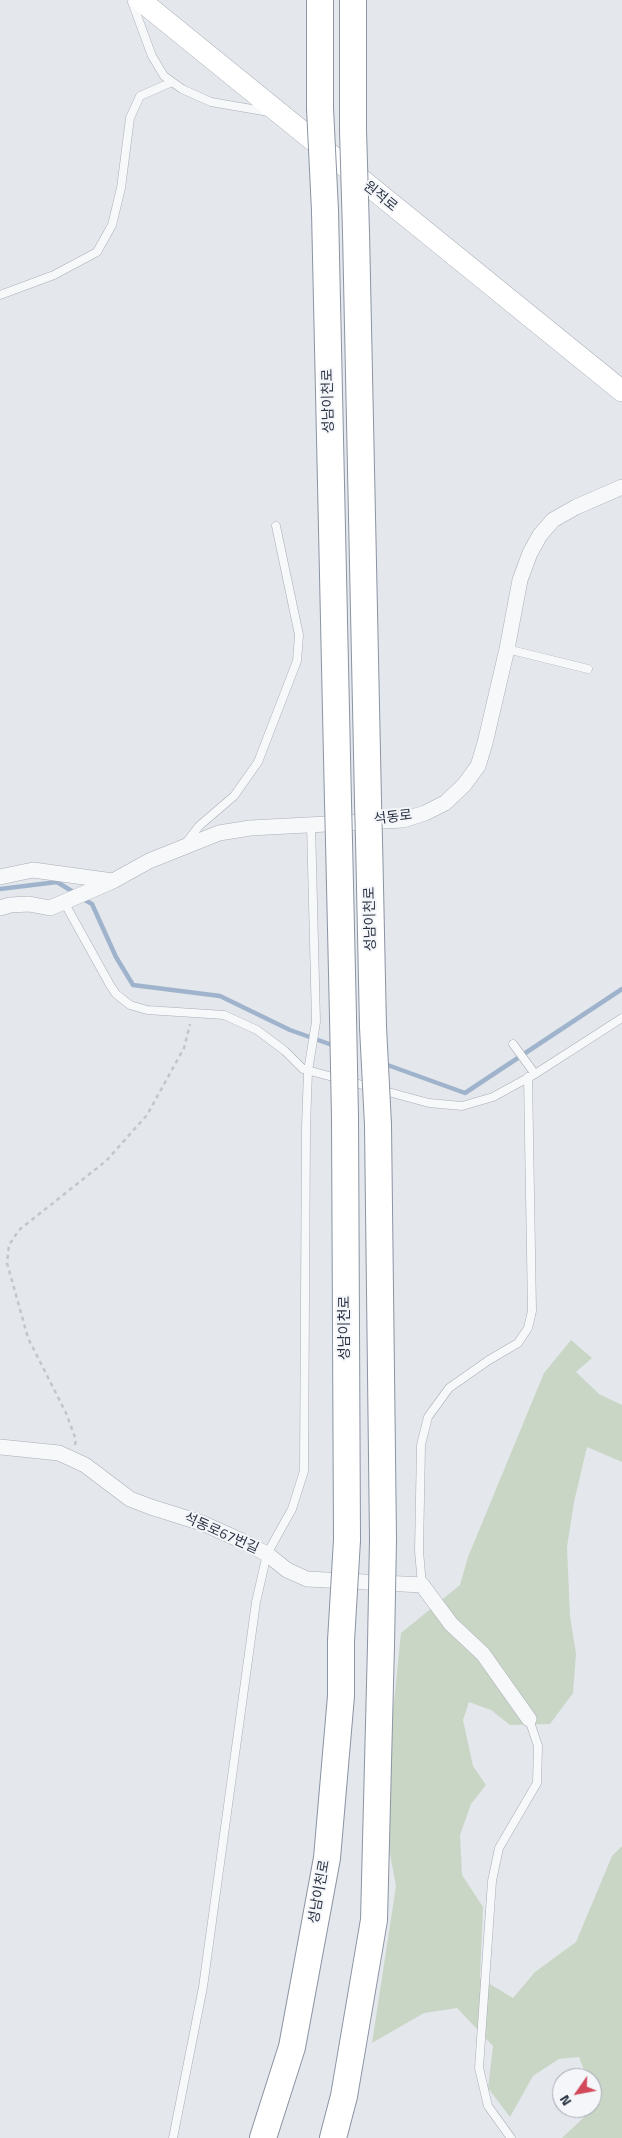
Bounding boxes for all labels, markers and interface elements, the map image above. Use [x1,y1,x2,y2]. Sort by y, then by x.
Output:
street label: 원적로 [360,178,400,216]
street label: 성남이천로 [320,369,338,433]
street label: 석동로 [373,807,413,829]
street label: 성남이천로 [362,887,380,951]
street label: 성남이천로 [338,1296,354,1360]
street label: 석동로67번길 [181,1510,261,1558]
street label: 성남이천로 [306,1859,334,1925]
north arrow [552,2068,602,2118]
text: N [553,2091,576,2111]

